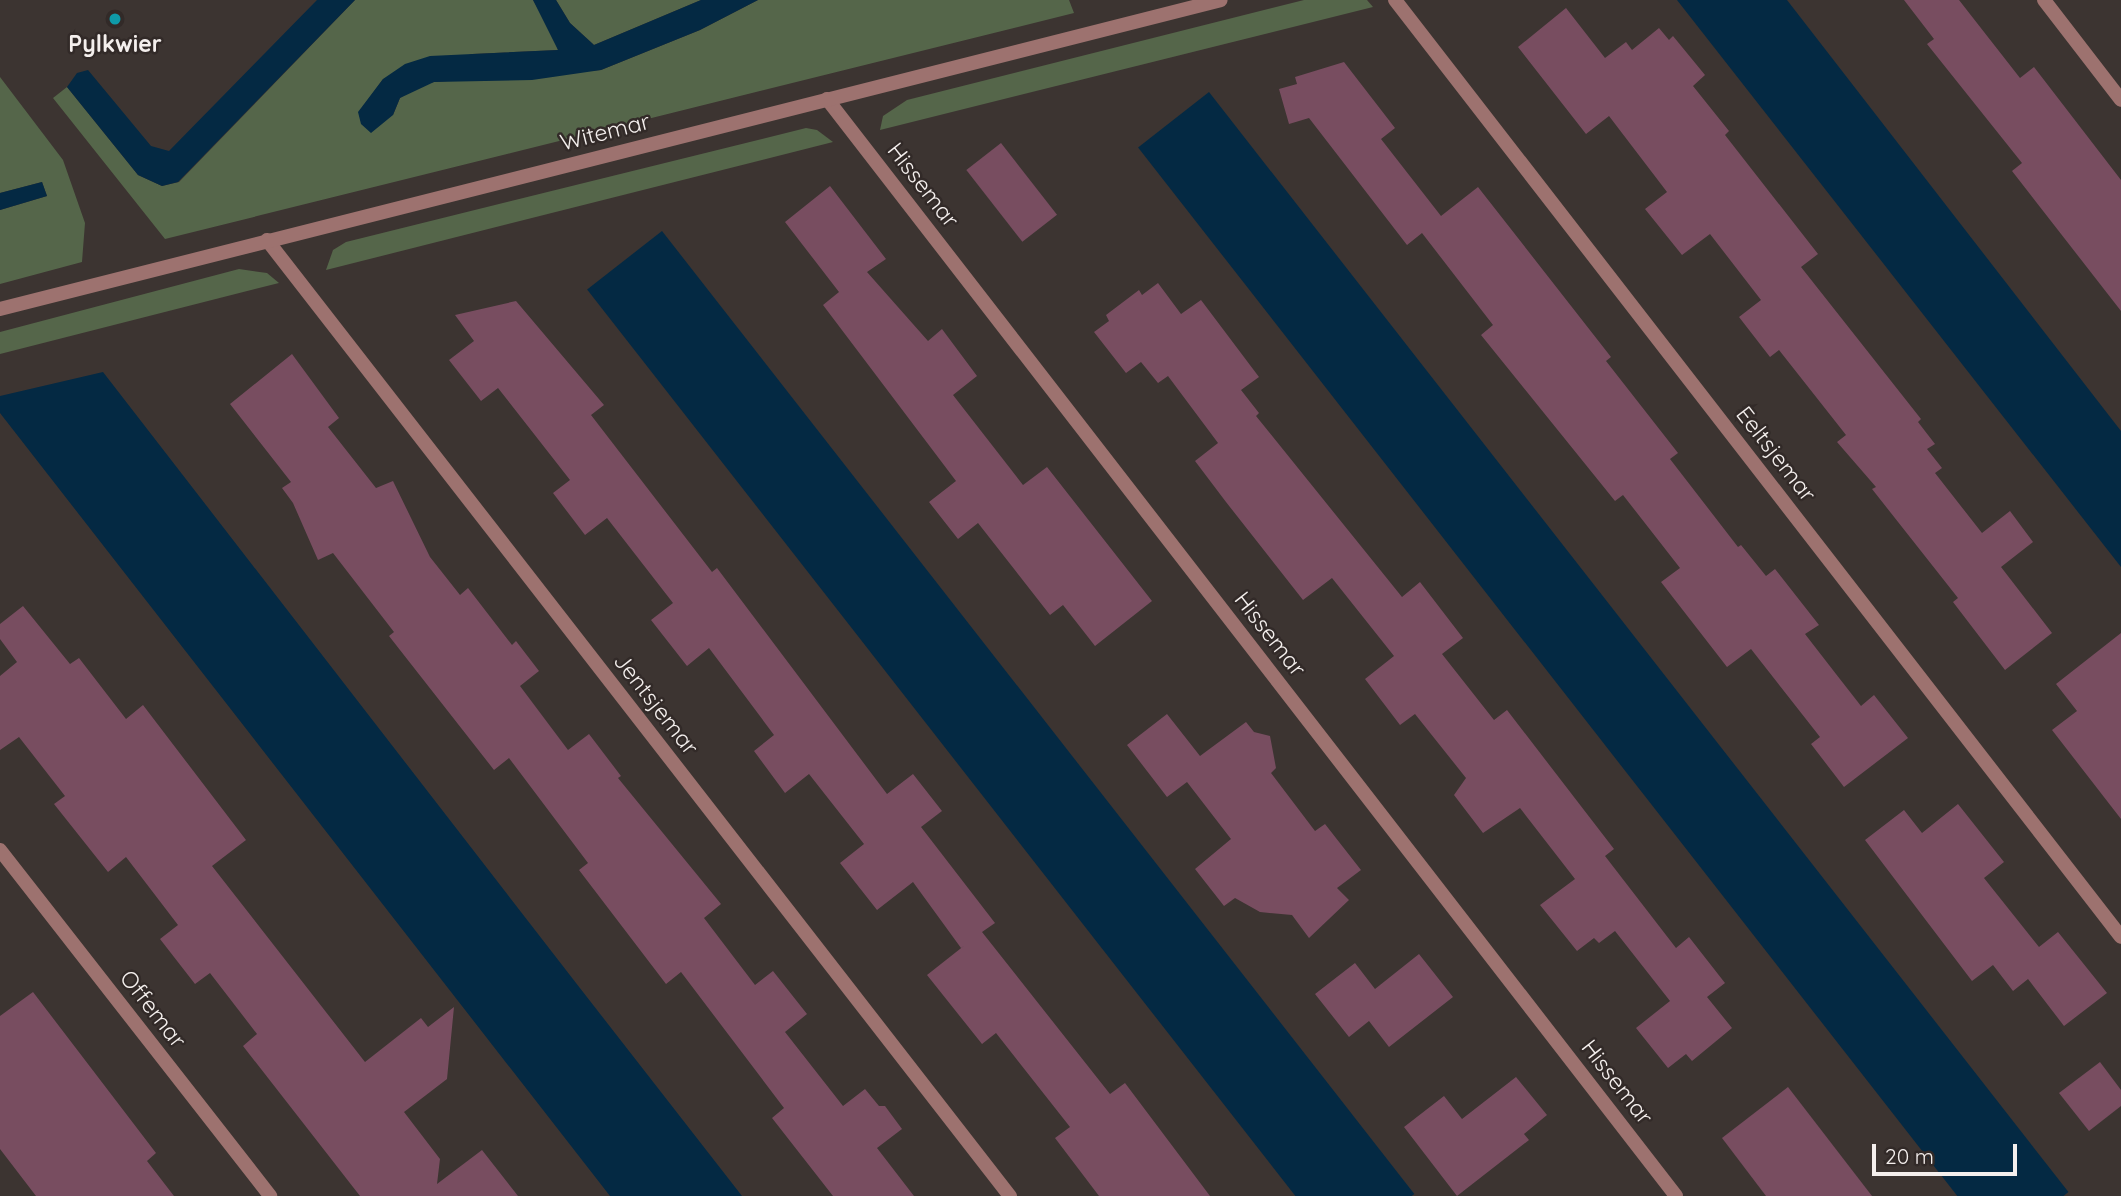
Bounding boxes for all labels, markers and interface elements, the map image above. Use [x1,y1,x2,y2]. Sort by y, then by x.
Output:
marker: Pylkwier [107,11,123,27]
place label: Pylkwier [68,30,162,58]
street label: Witemar [557,108,653,156]
street label: Hissemar [881,137,965,233]
street label: Eeltsjemar [1730,401,1822,507]
street label: Hissemar [1228,586,1312,682]
street label: Jentsjemar [608,648,704,760]
street label: Offemar [114,965,192,1053]
street label: Hissemar [1575,1034,1659,1130]
scale bar [1876,1130,2021,1174]
text: 20 m [1885,1143,1934,1169]

